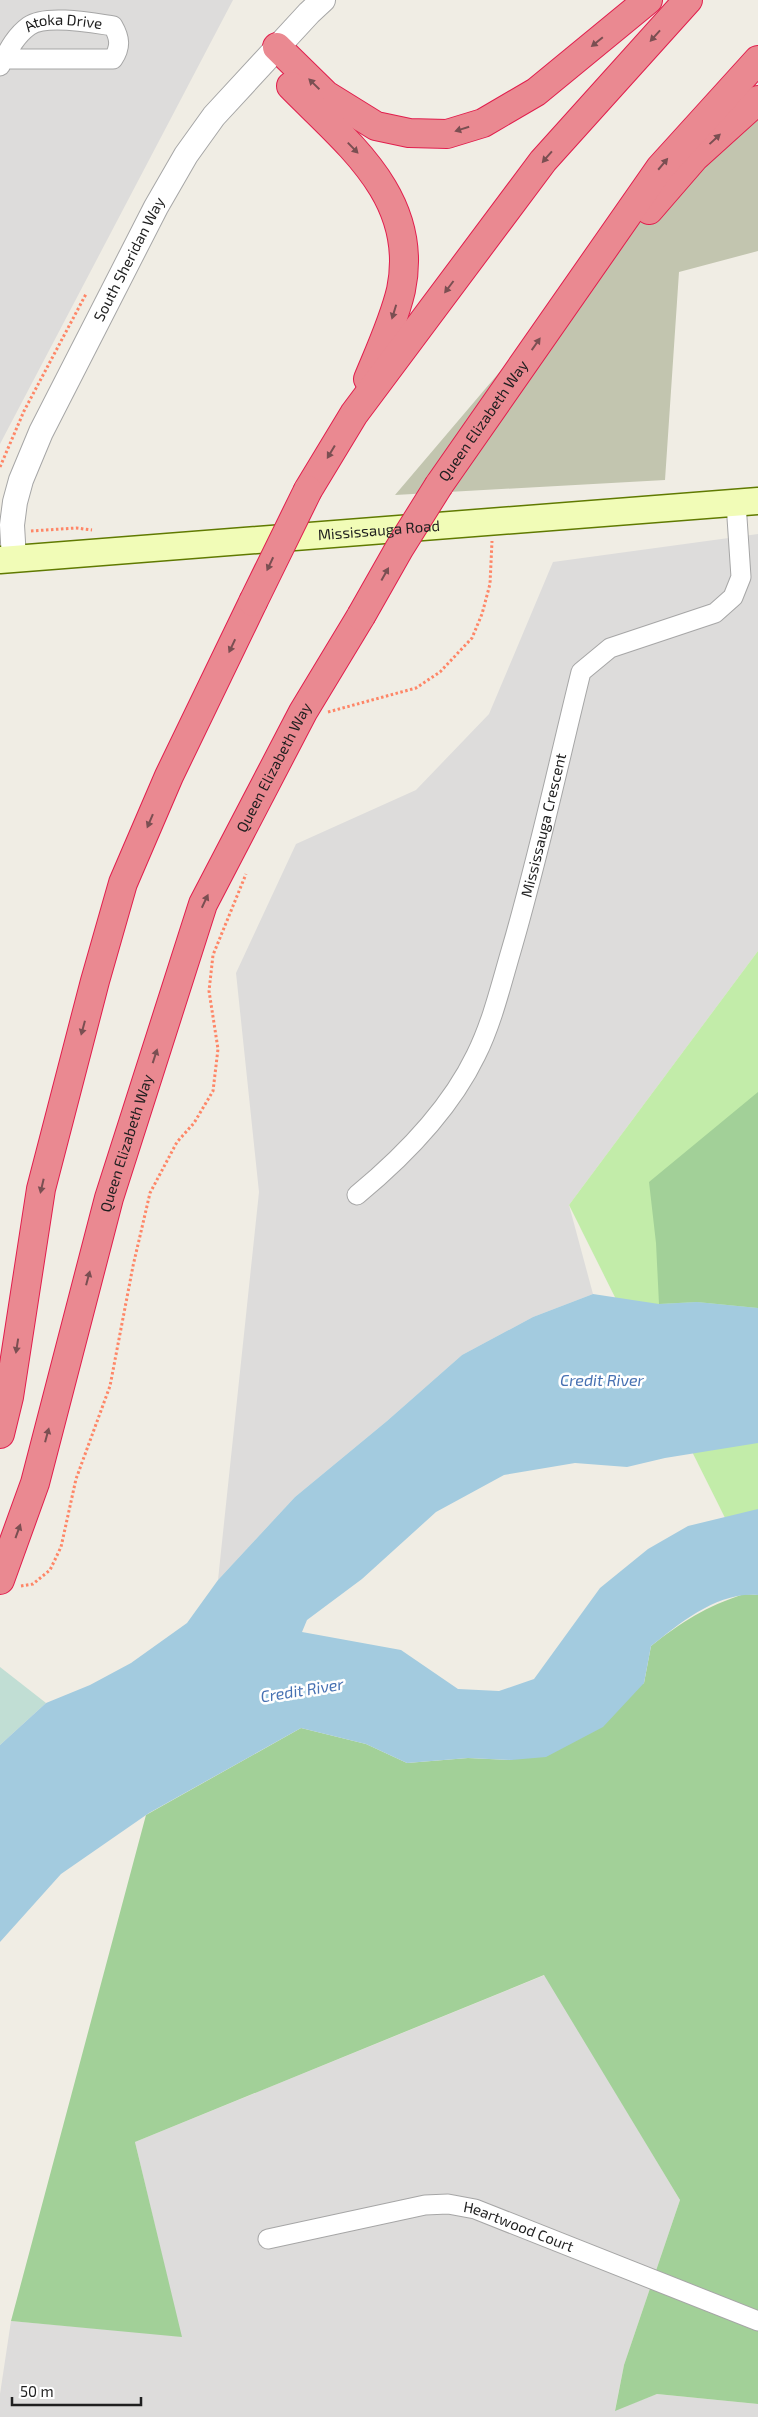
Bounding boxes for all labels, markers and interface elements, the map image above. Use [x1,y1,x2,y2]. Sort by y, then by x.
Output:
street label: Atoka Drive [20,10,104,35]
one-way arrow [649,29,661,41]
one-way arrow [591,36,603,47]
one-way arrow [308,78,320,90]
one-way arrow [454,126,469,134]
one-way arrow [708,133,720,145]
one-way arrow [346,142,358,154]
one-way arrow [541,151,553,163]
one-way arrow [657,158,668,170]
street label: South Sheridan Way [89,193,168,324]
one-way arrow [444,280,454,294]
one-way arrow [389,305,397,320]
one-way arrow [531,337,541,351]
street label: Queen Elizabeth Way [434,356,531,485]
one-way arrow [327,445,336,459]
street label: Mississauga Road [317,516,441,543]
one-way arrow [266,557,275,572]
one-way arrow [381,566,389,581]
one-way arrow [228,639,236,653]
street label: Queen Elizabeth Way [232,699,315,836]
street label: Mississauga Crescent [516,751,569,899]
one-way arrow [146,814,154,829]
one-way arrow [201,894,209,908]
one-way arrow [79,1021,87,1036]
one-way arrow [151,1048,159,1063]
street label: Queen Elizabeth Way [96,1072,156,1214]
one-way arrow [38,1178,46,1193]
one-way arrow [84,1271,92,1286]
one-way arrow [12,1339,20,1355]
water label: Credit River [560,1370,645,1389]
one-way arrow [43,1428,51,1443]
one-way arrow [14,1523,22,1538]
water label: Credit River [259,1673,345,1705]
street label: Heartwood Court [462,2197,577,2255]
scale bar [12,2374,141,2406]
text: 50 m [20,2382,54,2400]

